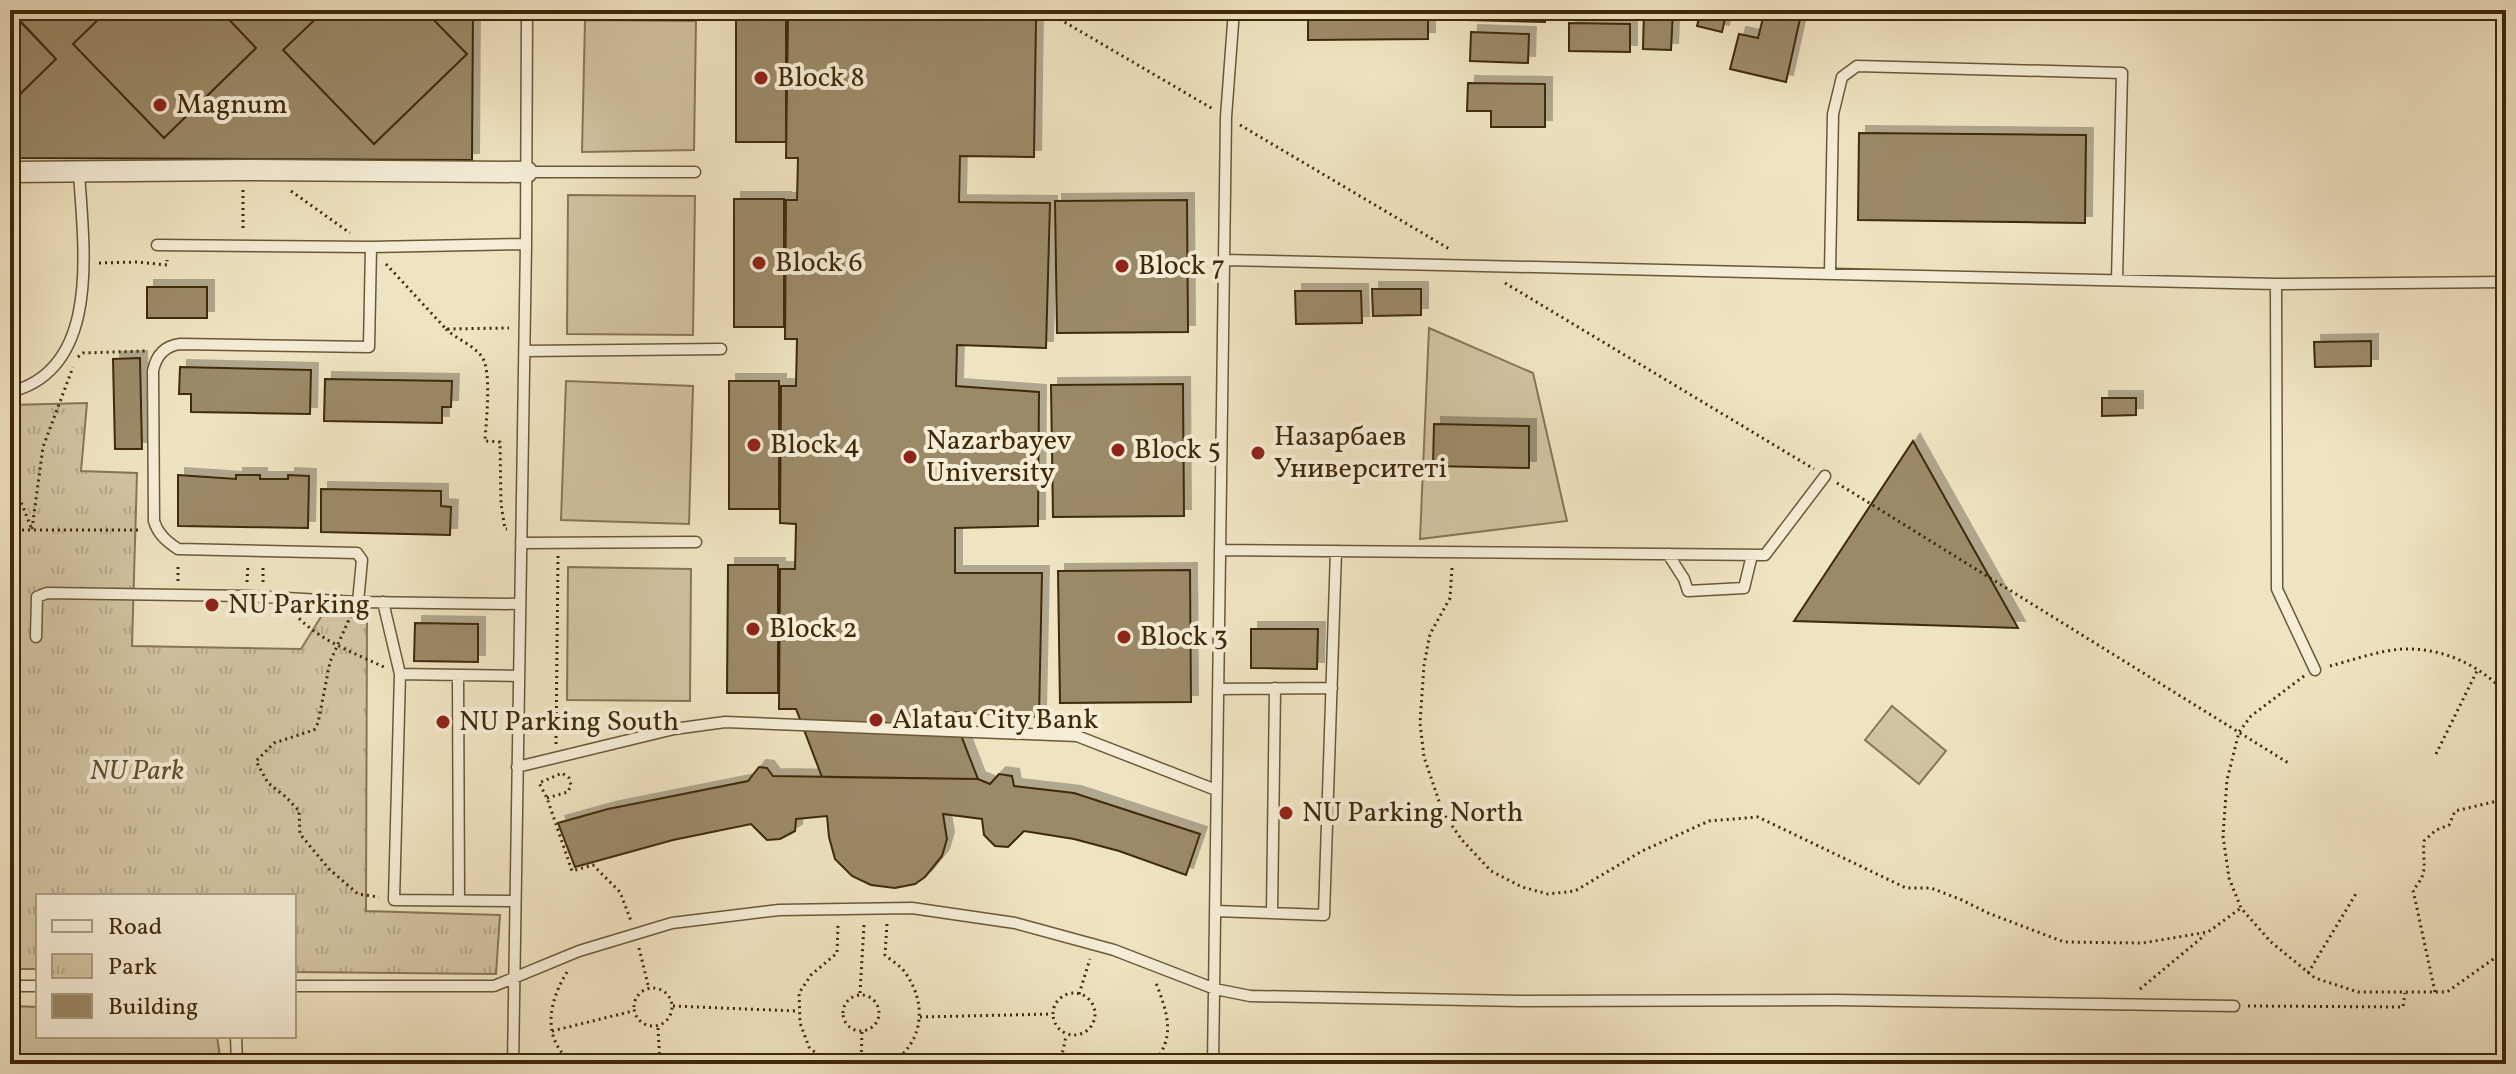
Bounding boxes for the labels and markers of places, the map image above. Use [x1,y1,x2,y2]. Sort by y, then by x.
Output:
place label: Block 8 [777,59,865,98]
marker: Block 8 [752,69,770,87]
place label: Magnum [176,86,288,125]
marker: Magnum [151,96,169,114]
place label: Block 6 [775,244,863,283]
place label: Block 7 [1138,247,1225,286]
marker: Block 6 [750,254,768,272]
marker: Block 7 [1113,257,1131,275]
place label: Назарбаев Университеті [1274,418,1447,489]
place label: Nazarbayev University [926,422,1072,493]
place label: Block 4 [770,426,860,465]
place label: Block 5 [1134,431,1221,470]
marker: Block 4 [745,436,763,454]
marker: Block 5 [1109,441,1127,459]
marker: Назарбаев Университеті [1249,444,1267,462]
marker: Nazarbayev University [901,448,919,466]
place label: NU Parking [228,586,370,625]
marker: NU Parking [203,596,221,614]
place label: Block 2 [769,610,857,649]
place label: Block 3 [1140,618,1228,657]
marker: Block 2 [744,620,762,638]
marker: Block 3 [1115,628,1133,646]
place label: Alatau City Bank [892,701,1099,740]
place label: NU Parking South [459,703,679,742]
marker: Alatau City Bank [867,711,885,729]
marker: NU Parking South [434,713,452,731]
place label: NU Parking North [1302,794,1523,833]
marker: NU Parking North [1277,804,1295,822]

